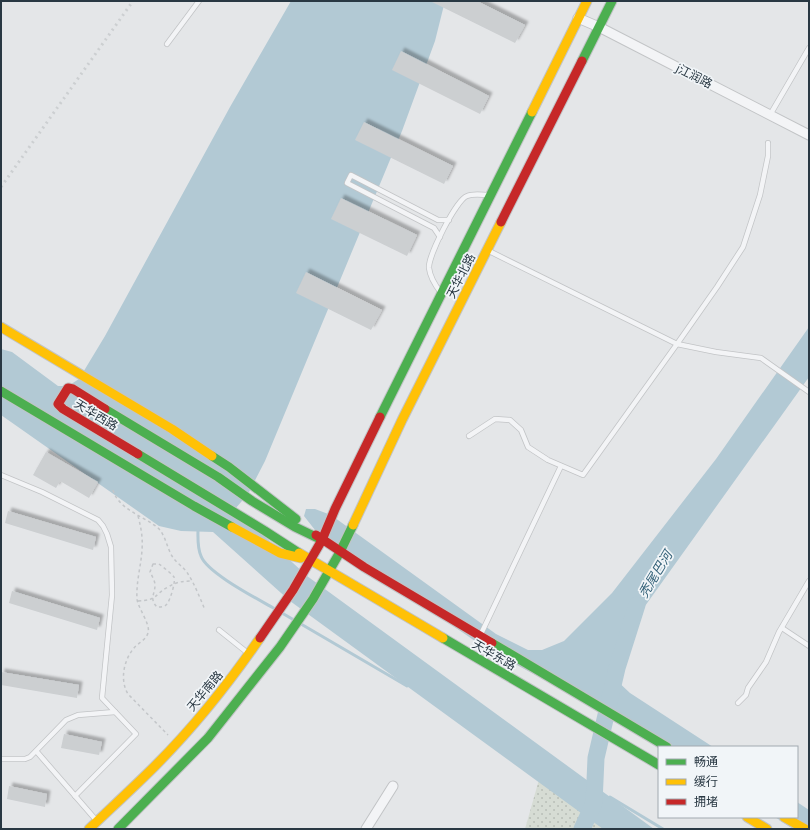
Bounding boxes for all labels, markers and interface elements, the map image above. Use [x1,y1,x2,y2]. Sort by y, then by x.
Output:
street label: j江润路 [672,60,715,91]
street label: 天华北路 [444,251,478,301]
street label: 天华西路 [72,397,120,433]
water label: 秃尾巴河 [636,546,677,600]
street label: 天华东路 [470,637,518,673]
street label: 天华南路 [184,668,226,714]
legend [658,746,798,818]
text: 畅通 [694,755,718,769]
text: 缓行 [694,775,718,789]
text: 拥堵 [694,795,718,809]

